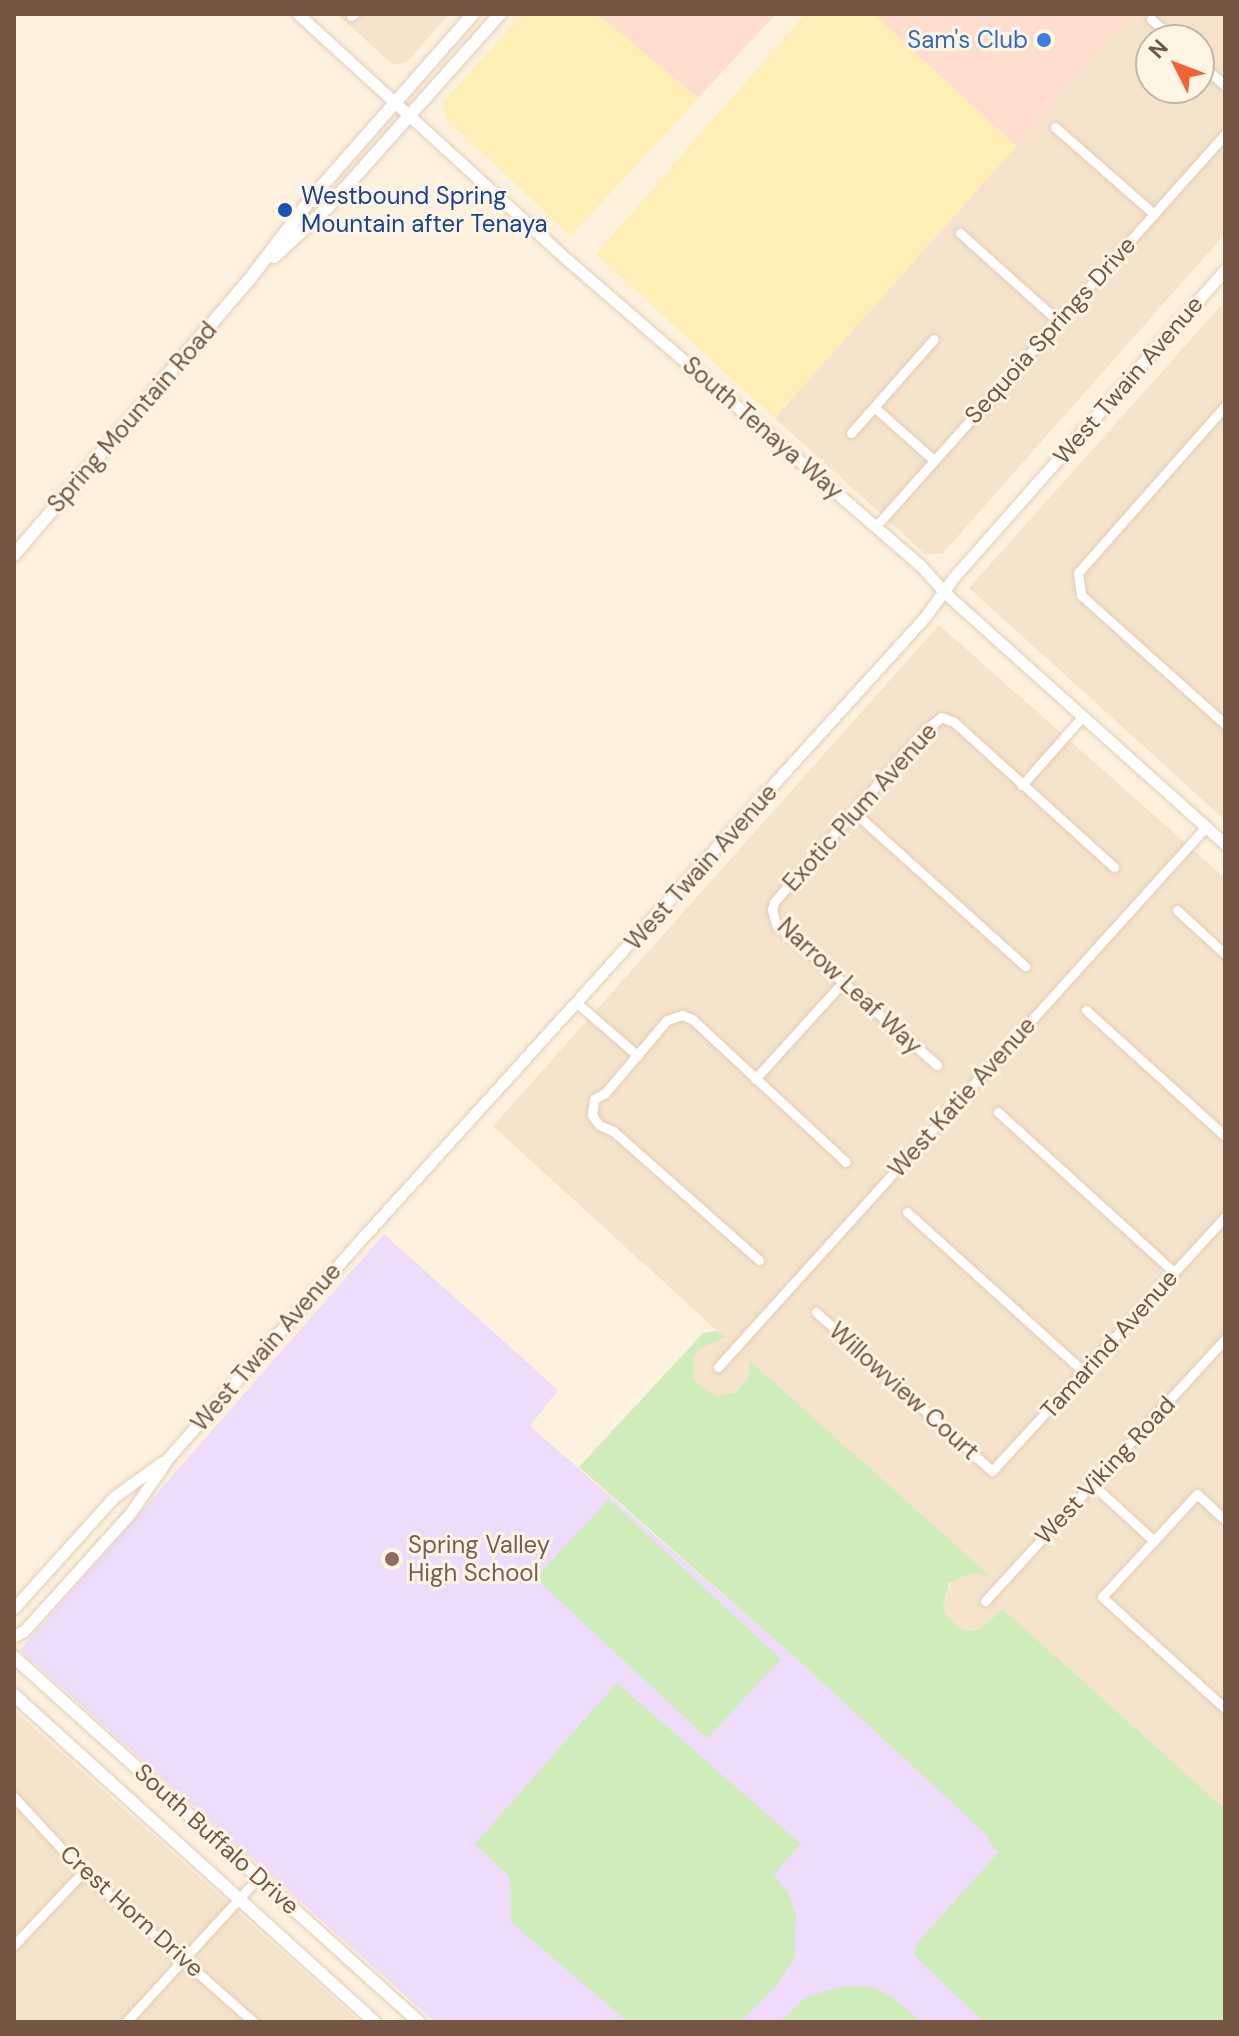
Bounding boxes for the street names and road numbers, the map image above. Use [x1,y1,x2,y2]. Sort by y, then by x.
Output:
street label: Sequoia Springs Drive [958,231,1142,429]
street label: West Twain Avenue [1047,290,1209,470]
street label: Spring Mountain Road [41,316,223,518]
street label: South Tenaya Way [677,351,849,505]
street label: Exotic Plum Avenue [777,717,943,897]
street label: West Twain Avenue [619,778,783,956]
street label: Narrow Leaf Way [772,912,928,1060]
street label: West Katie Avenue [882,1011,1042,1183]
street label: West Twain Avenue [185,1257,347,1437]
street label: Tamarind Avenue [1035,1264,1183,1424]
street label: Willowview Court [823,1316,985,1466]
street label: West Viking Road [1029,1390,1181,1550]
street label: South Buffalo Drive [129,1758,305,1920]
street label: Crest Horn Drive [54,1839,210,1983]

